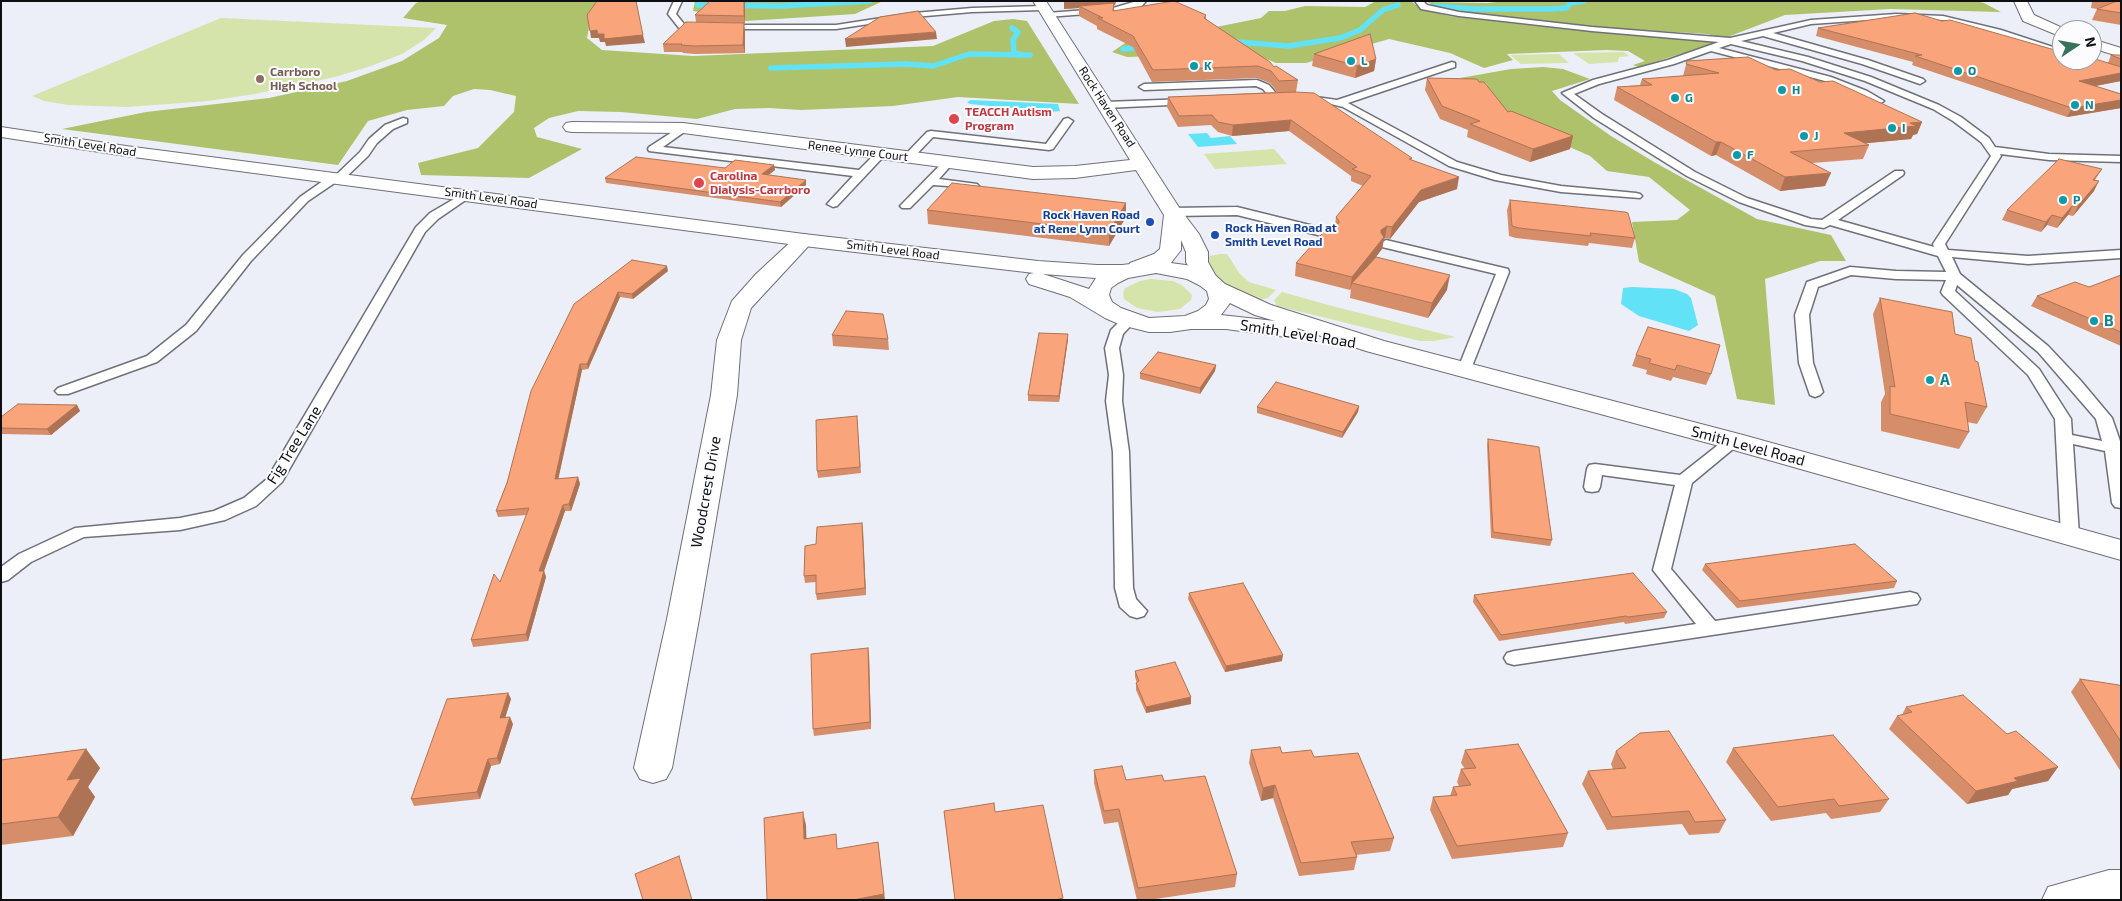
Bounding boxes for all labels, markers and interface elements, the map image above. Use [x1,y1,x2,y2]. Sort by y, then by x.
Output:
north arrow [2052,20,2102,70]
text: N [2082,35,2101,49]
place label: L [1361,54,1367,68]
marker: L [1345,55,1357,67]
place label: K [1204,59,1212,73]
marker: K [1188,60,1200,72]
street label: Rock Haven Road [1076,64,1138,150]
place label: O [1968,64,1976,78]
place label: Carrboro High School [270,65,337,93]
marker: O [1952,65,1964,77]
marker: Carrboro High School [254,73,266,85]
place label: H [1792,83,1800,97]
marker: H [1776,84,1788,96]
place label: G [1685,91,1693,105]
marker: G [1669,92,1681,104]
place label: N [2085,98,2094,112]
marker: N [2069,99,2081,111]
place label: TEACCH Autism Program [965,105,1052,133]
marker: TEACCH Autism Program [947,112,961,126]
place label: I [1902,121,1906,135]
marker: I [1886,122,1898,134]
place label: J [1814,129,1818,143]
marker: J [1798,130,1810,142]
street label: Smith Level Road [43,131,137,159]
street label: Renee Lynne Court [807,138,909,164]
place label: F [1747,148,1754,162]
marker: F [1731,149,1743,161]
place label: Carolina Dialysis-Carrboro [710,169,810,197]
marker: Carolina Dialysis-Carrboro [692,176,706,190]
street label: Smith Level Road [444,184,538,212]
place label: P [2073,193,2080,207]
marker: P [2057,194,2069,206]
place label: Rock Haven Road at Rene Lynn Court [1034,208,1140,236]
marker: Rock Haven Road at Rene Lynn Court [1144,216,1156,228]
place label: Rock Haven Road at Smith Level Road [1225,221,1337,249]
marker: Rock Haven Road at Smith Level Road [1209,229,1221,241]
street label: Smith Level Road [846,237,940,263]
place label: B [2104,312,2114,330]
marker: B [2088,315,2100,327]
street label: Smith Level Road [1239,316,1357,352]
place label: A [1940,371,1950,389]
marker: A [1924,374,1936,386]
street label: Fig Tree Lane [263,403,325,487]
street label: Smith Level Road [1689,422,1807,470]
street label: Woodcrest Drive [687,435,725,549]

